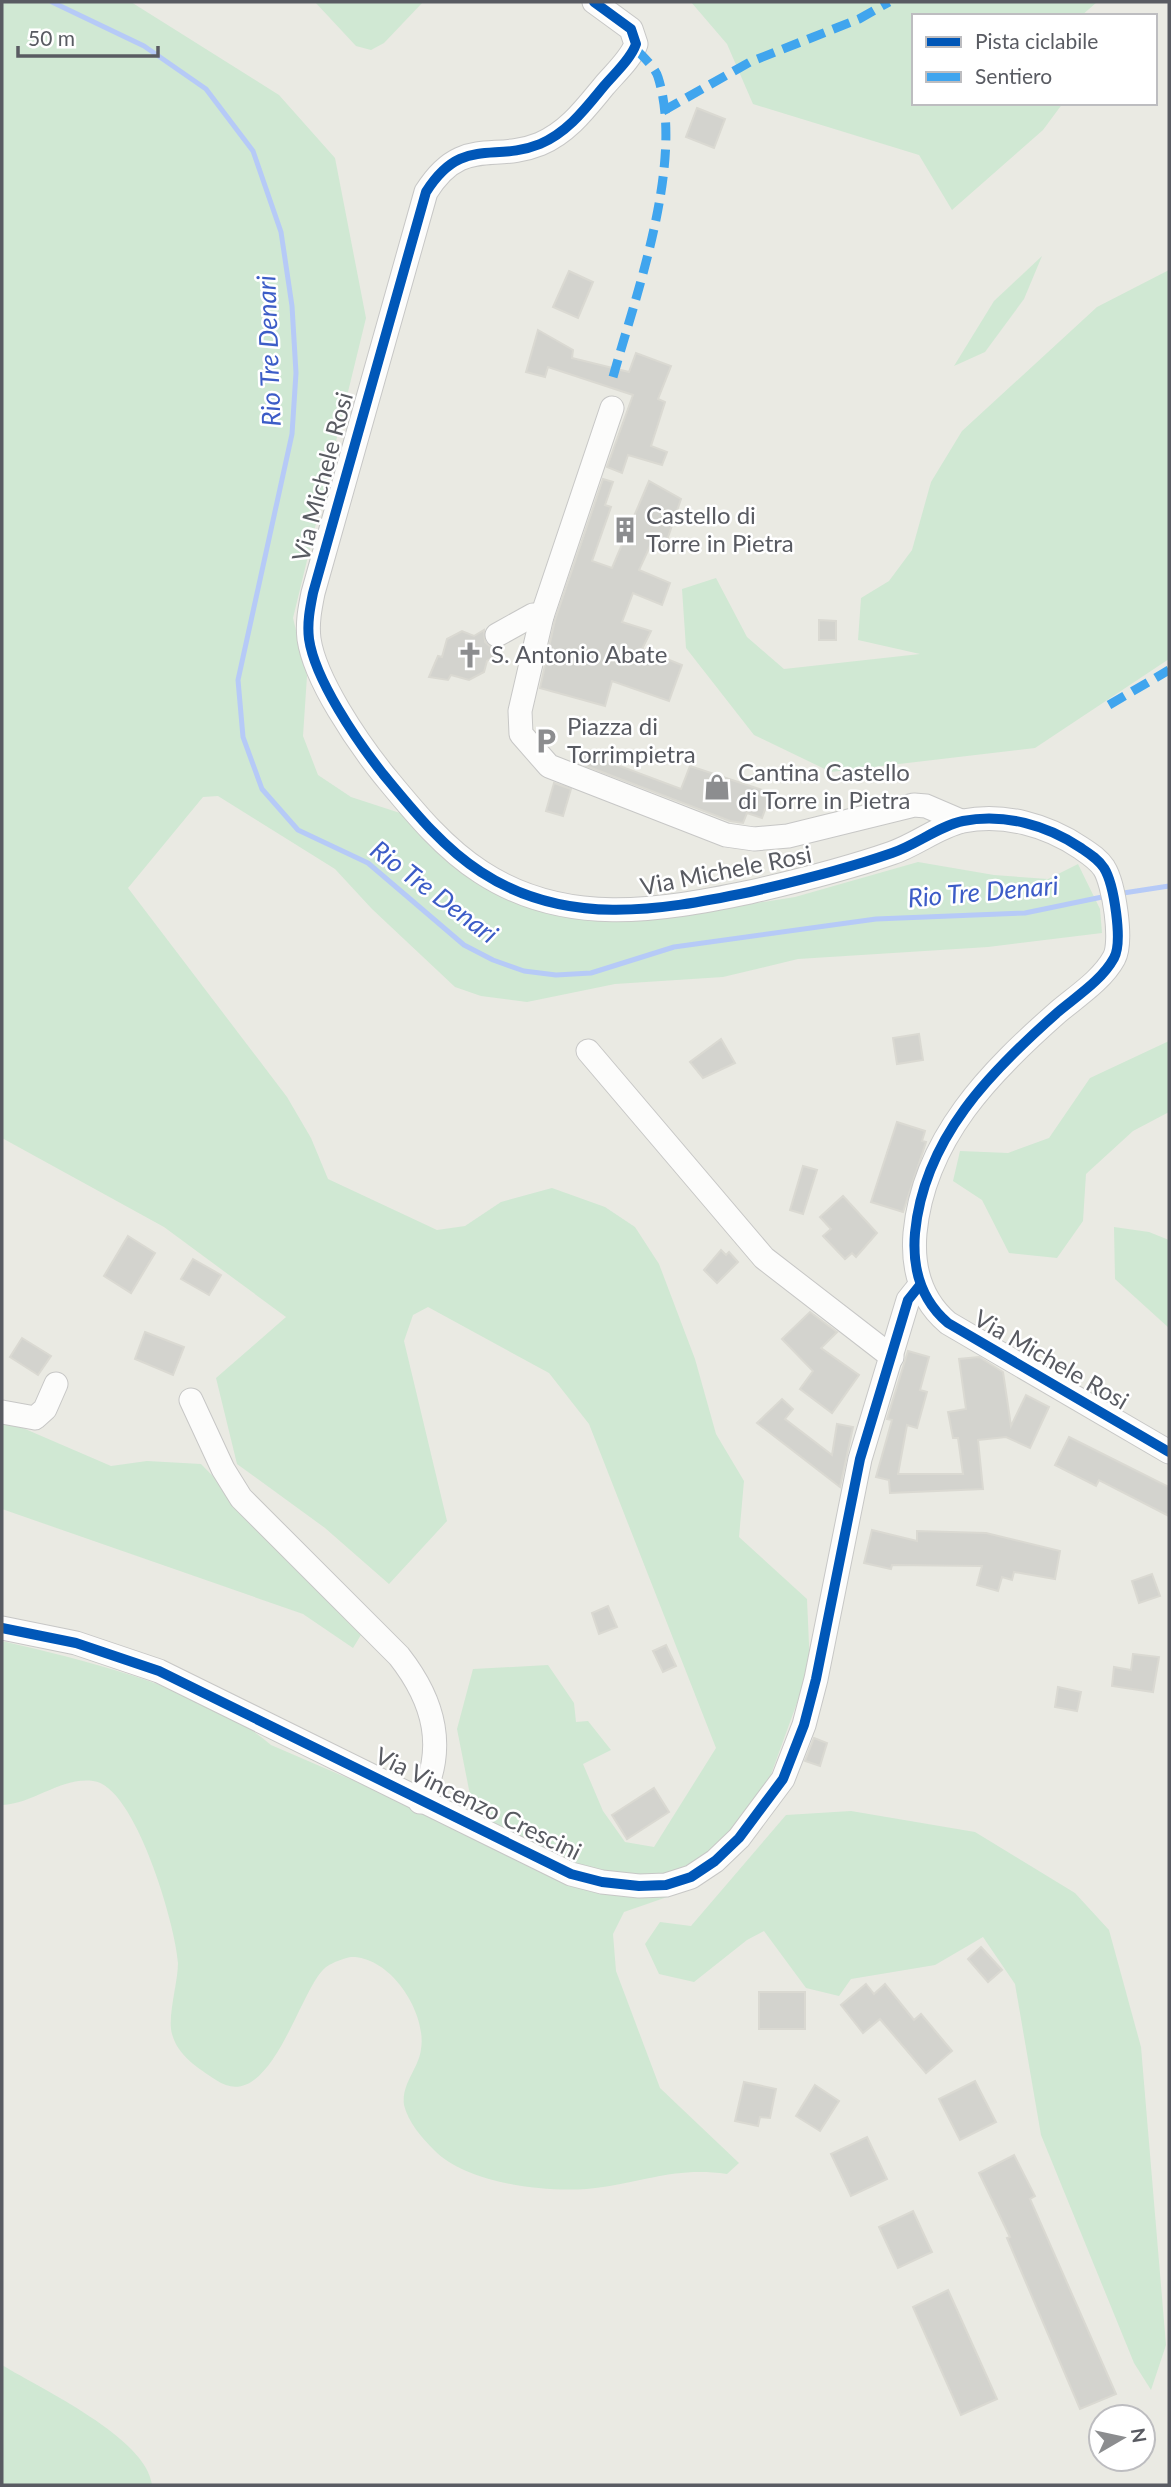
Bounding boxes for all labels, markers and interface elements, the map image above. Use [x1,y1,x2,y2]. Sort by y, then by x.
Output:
scale bar [18,14,158,58]
legend [912,14,1157,105]
text: 50 m [28,25,75,50]
text: Pista ciclabile [975,28,1098,53]
text: Sentiero [975,63,1052,88]
water label: Rio Tre Denari [249,275,287,427]
street label: Via Michele Rosi [285,389,358,564]
place label: Castello di Torre in Pietra [646,500,794,557]
building icon: Castello di Torre in Pietra [610,515,640,545]
place label: S. Antonio Abate [491,639,667,668]
church icon: S. Antonio Abate [455,640,485,670]
place label: Piazza di Torrimpietra [567,711,696,768]
parking icon: Piazza di Torrimpietra [531,726,561,756]
place label: Cantina Castello di Torre in Pietra [738,757,910,814]
shop icon: Cantina Castello di Torre in Pietra [702,772,732,802]
water label: Rio Tre Denari [365,833,505,949]
street label: Via Michele Rosi [638,839,814,900]
water label: Rio Tre Denari [906,868,1060,914]
street label: Via Michele Rosi [969,1303,1134,1415]
street label: Via Vincenzo Crescini [371,1740,587,1865]
north arrow [1087,2403,1157,2473]
text: N [1127,2426,1152,2444]

